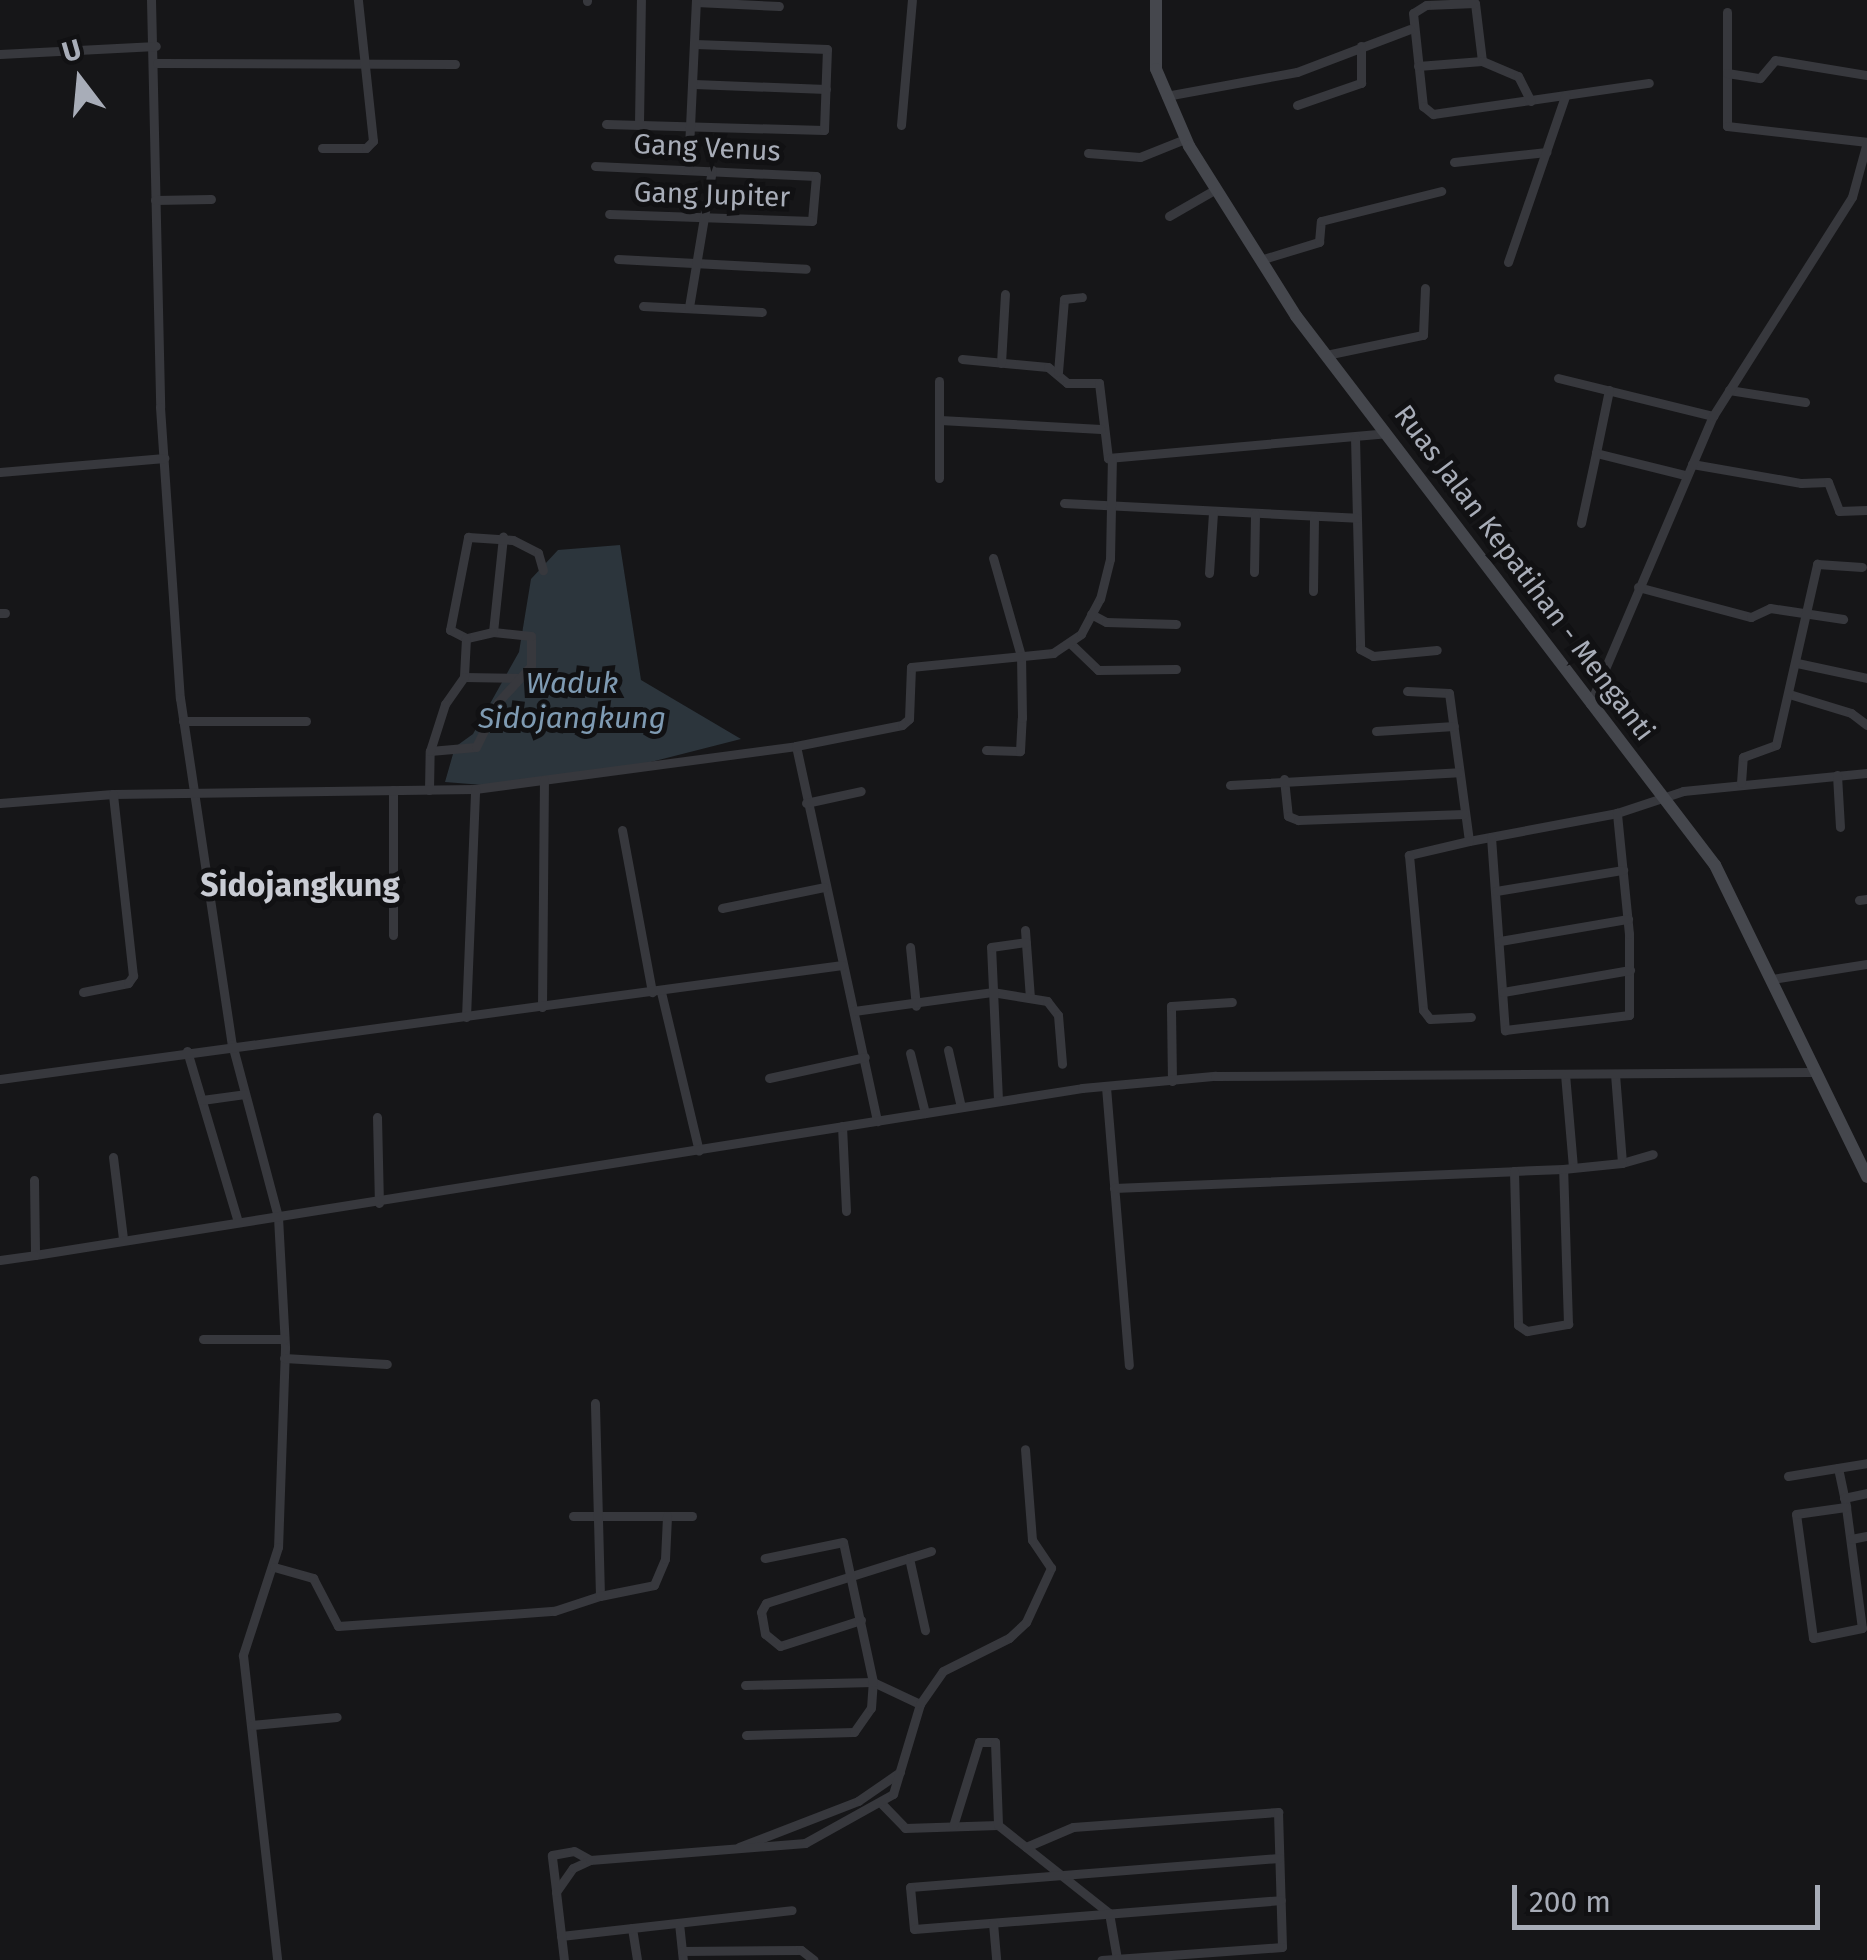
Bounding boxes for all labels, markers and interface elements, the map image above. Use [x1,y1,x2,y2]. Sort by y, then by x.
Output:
north arrow [30,30,130,130]
text: U [58,32,85,69]
street label: Gang Venus [633,127,781,169]
street label: Gang Jupiter [633,175,791,215]
street label: Ruas Jalan Kepatihan - Menganti [1387,399,1661,747]
water label: Waduk Sidojangkung [478,665,666,736]
district label: Sidojangkung [200,866,400,904]
scale bar [1517,1865,1824,1927]
text: 200 m [1529,1884,1611,1920]

